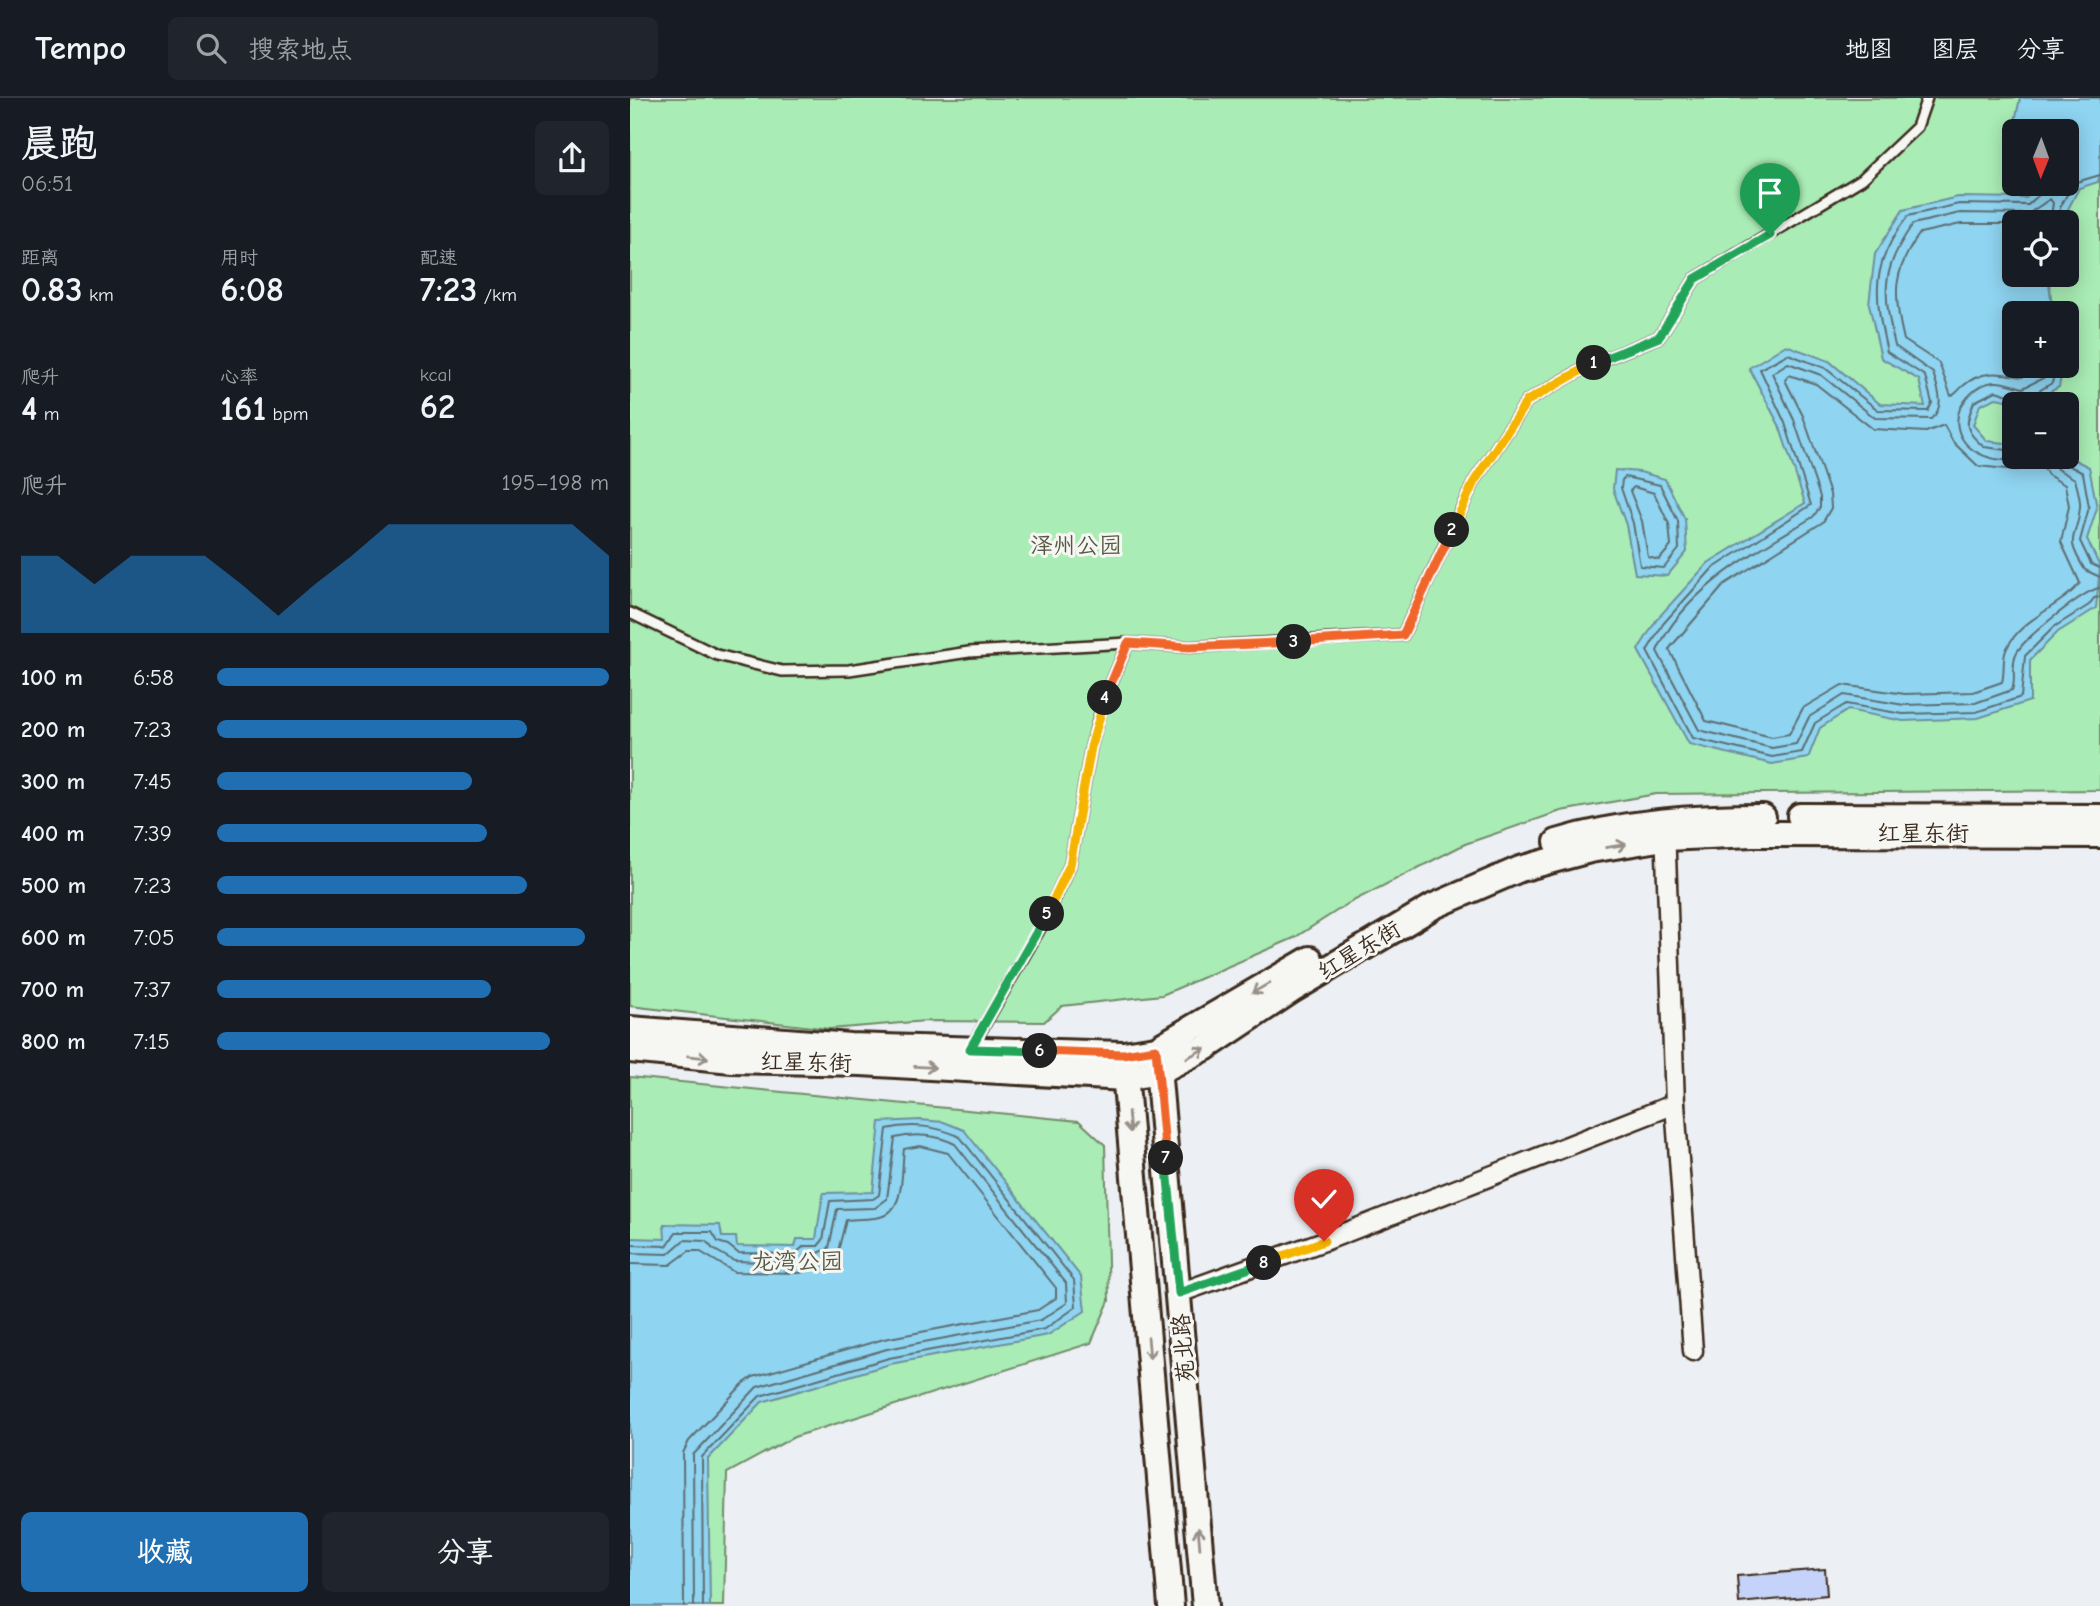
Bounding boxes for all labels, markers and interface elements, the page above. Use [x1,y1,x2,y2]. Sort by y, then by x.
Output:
search box [168,17,658,80]
text: Tempo [35,29,126,67]
icon: search [192,29,230,67]
text: 搜索地点 [248,35,352,65]
text: 地图 [1845,35,1893,63]
text: 图层 [1931,35,1979,63]
text: 分享 [2017,35,2065,63]
north arrow [2002,119,2079,196]
map controls [2002,119,2079,469]
button: share [535,121,609,195]
text: 晨跑 [21,122,97,166]
pin [1740,163,1800,235]
text: 06:51 [21,170,73,197]
icon: arrive [1751,174,1789,212]
button: locate [2002,210,2079,287]
text: 距离 [21,247,59,269]
text: 用时 [220,247,258,269]
text: 配速 [420,247,458,269]
text: 0.83 [21,269,83,310]
text: 6:08 [220,269,284,310]
text: 7:23 [420,269,477,310]
text: km [83,284,114,306]
text: /km [477,284,517,306]
button: + [2002,301,2079,378]
pin: 1 [1576,345,1612,380]
text: 1 [1590,351,1597,373]
text: kcal [420,364,452,386]
text: 爬升 [21,366,59,388]
text: 心率 [220,366,258,388]
text: 62 [420,386,455,427]
text: 4 [21,388,37,429]
text: 161 [220,388,266,429]
button: − [2002,392,2079,469]
text: m [37,403,59,425]
text: bpm [266,403,308,425]
text: 195–198 m [502,469,609,496]
text: 爬升 [21,472,67,499]
pin: 2 [1434,512,1470,548]
text: 2 [1447,518,1456,540]
park label: 泽州公园 [1030,532,1122,559]
pin: 3 [1276,624,1312,660]
text: 3 [1289,630,1298,652]
text: 100 m [21,664,83,691]
text: 6:58 [133,664,174,691]
pin: 4 [1088,680,1122,716]
text: 4 [1100,686,1109,708]
text: 200 m [21,716,85,743]
text: 7:23 [133,716,172,743]
text: 300 m [21,768,85,795]
text: 7:45 [133,768,172,795]
text: 400 m [21,820,85,847]
text: 7:39 [133,820,172,847]
street label: 红星东街 [1877,820,1969,847]
one-way arrow [1604,839,1627,852]
text: 500 m [21,872,86,899]
text: 7:23 [133,872,172,899]
pin: 5 [1030,896,1064,932]
text: 5 [1041,902,1052,924]
street label: 红星东街 [1313,915,1406,986]
text: 600 m [21,924,86,951]
text: 7:05 [133,924,175,951]
text: 700 m [21,976,84,1003]
text: 7:37 [133,976,171,1003]
one-way arrow [1251,981,1271,995]
text: 800 m [21,1028,86,1055]
text: 7:15 [133,1028,170,1055]
pin: 6 [1022,1034,1058,1068]
text: 6 [1035,1039,1044,1061]
one-way arrow [1185,1045,1206,1059]
street label: 红星东街 [760,1048,852,1077]
one-way arrow [686,1050,709,1063]
one-way arrow [913,1061,936,1074]
one-way arrow [1123,1110,1136,1132]
pin: 7 [1148,1140,1184,1176]
text: 7 [1161,1146,1170,1168]
pin [1294,1169,1354,1241]
icon: check [1305,1180,1343,1218]
pin: 8 [1246,1246,1282,1280]
park label: 龙湾公园 [751,1248,843,1275]
text: 8 [1259,1251,1268,1273]
street label: 苑北路 [1167,1312,1200,1384]
one-way arrow [1143,1337,1156,1359]
button: 收藏 [21,1512,308,1592]
button: 分享 [322,1512,609,1592]
one-way arrow [1192,1527,1205,1550]

